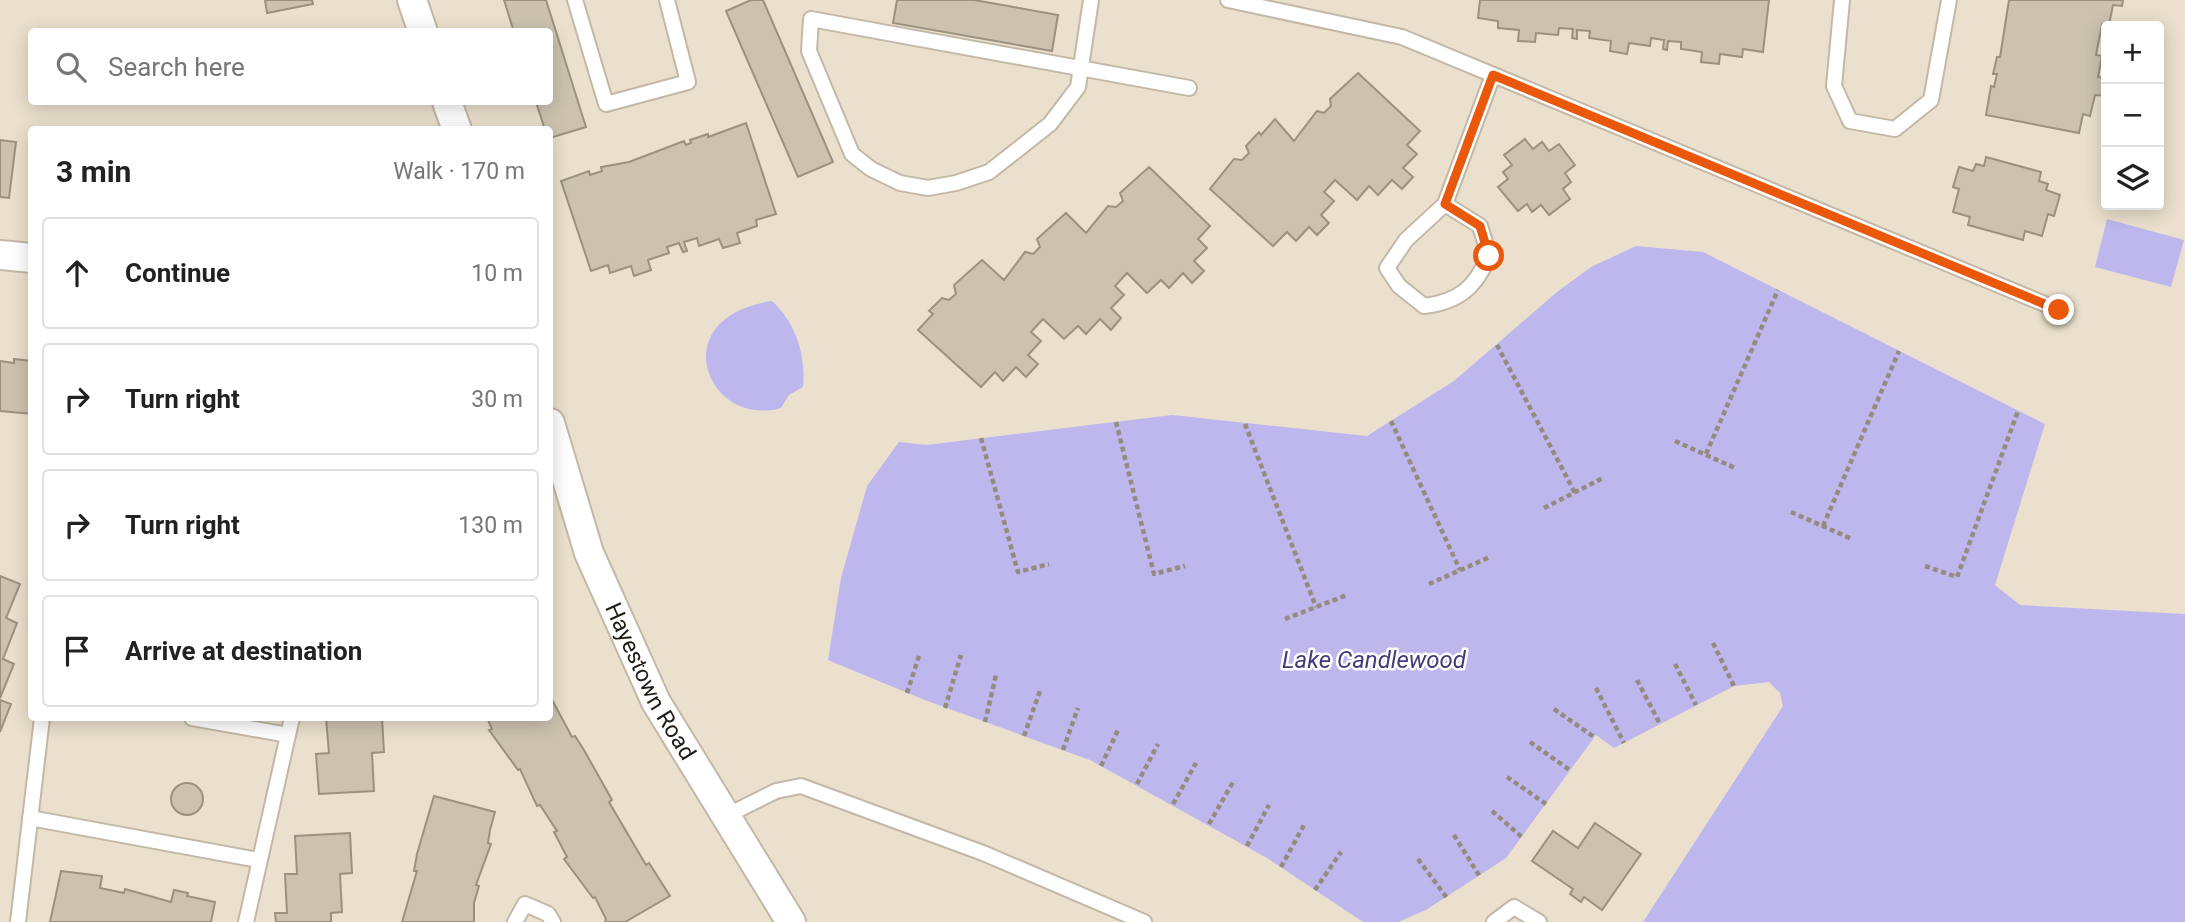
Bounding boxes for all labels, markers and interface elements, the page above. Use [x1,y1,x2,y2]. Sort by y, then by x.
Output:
map controls [2101,21,2164,210]
button: + [2101,21,2164,84]
search box [28,28,553,105]
icon: search [52,48,90,86]
text: Search here [108,52,245,82]
button: − [2101,84,2164,147]
button: layers [2101,147,2164,210]
text: 3 min [56,154,131,189]
text: Walk · 170 m [393,158,525,185]
route start [1473,240,1504,271]
icon: ahead [58,254,96,292]
text: Continue [125,258,230,288]
text: 10 m [471,260,523,287]
route end [2043,294,2074,325]
icon: right [58,380,96,418]
text: Turn right [125,384,240,414]
text: 30 m [471,386,523,413]
icon: right [58,506,96,544]
text: Turn right [125,510,240,540]
text: 130 m [458,512,523,539]
street label: Hayestown Road [600,599,702,765]
icon: arrive [58,632,96,670]
text: Arrive at destination [125,636,362,666]
water label: Lake Candlewood [1282,646,1467,674]

